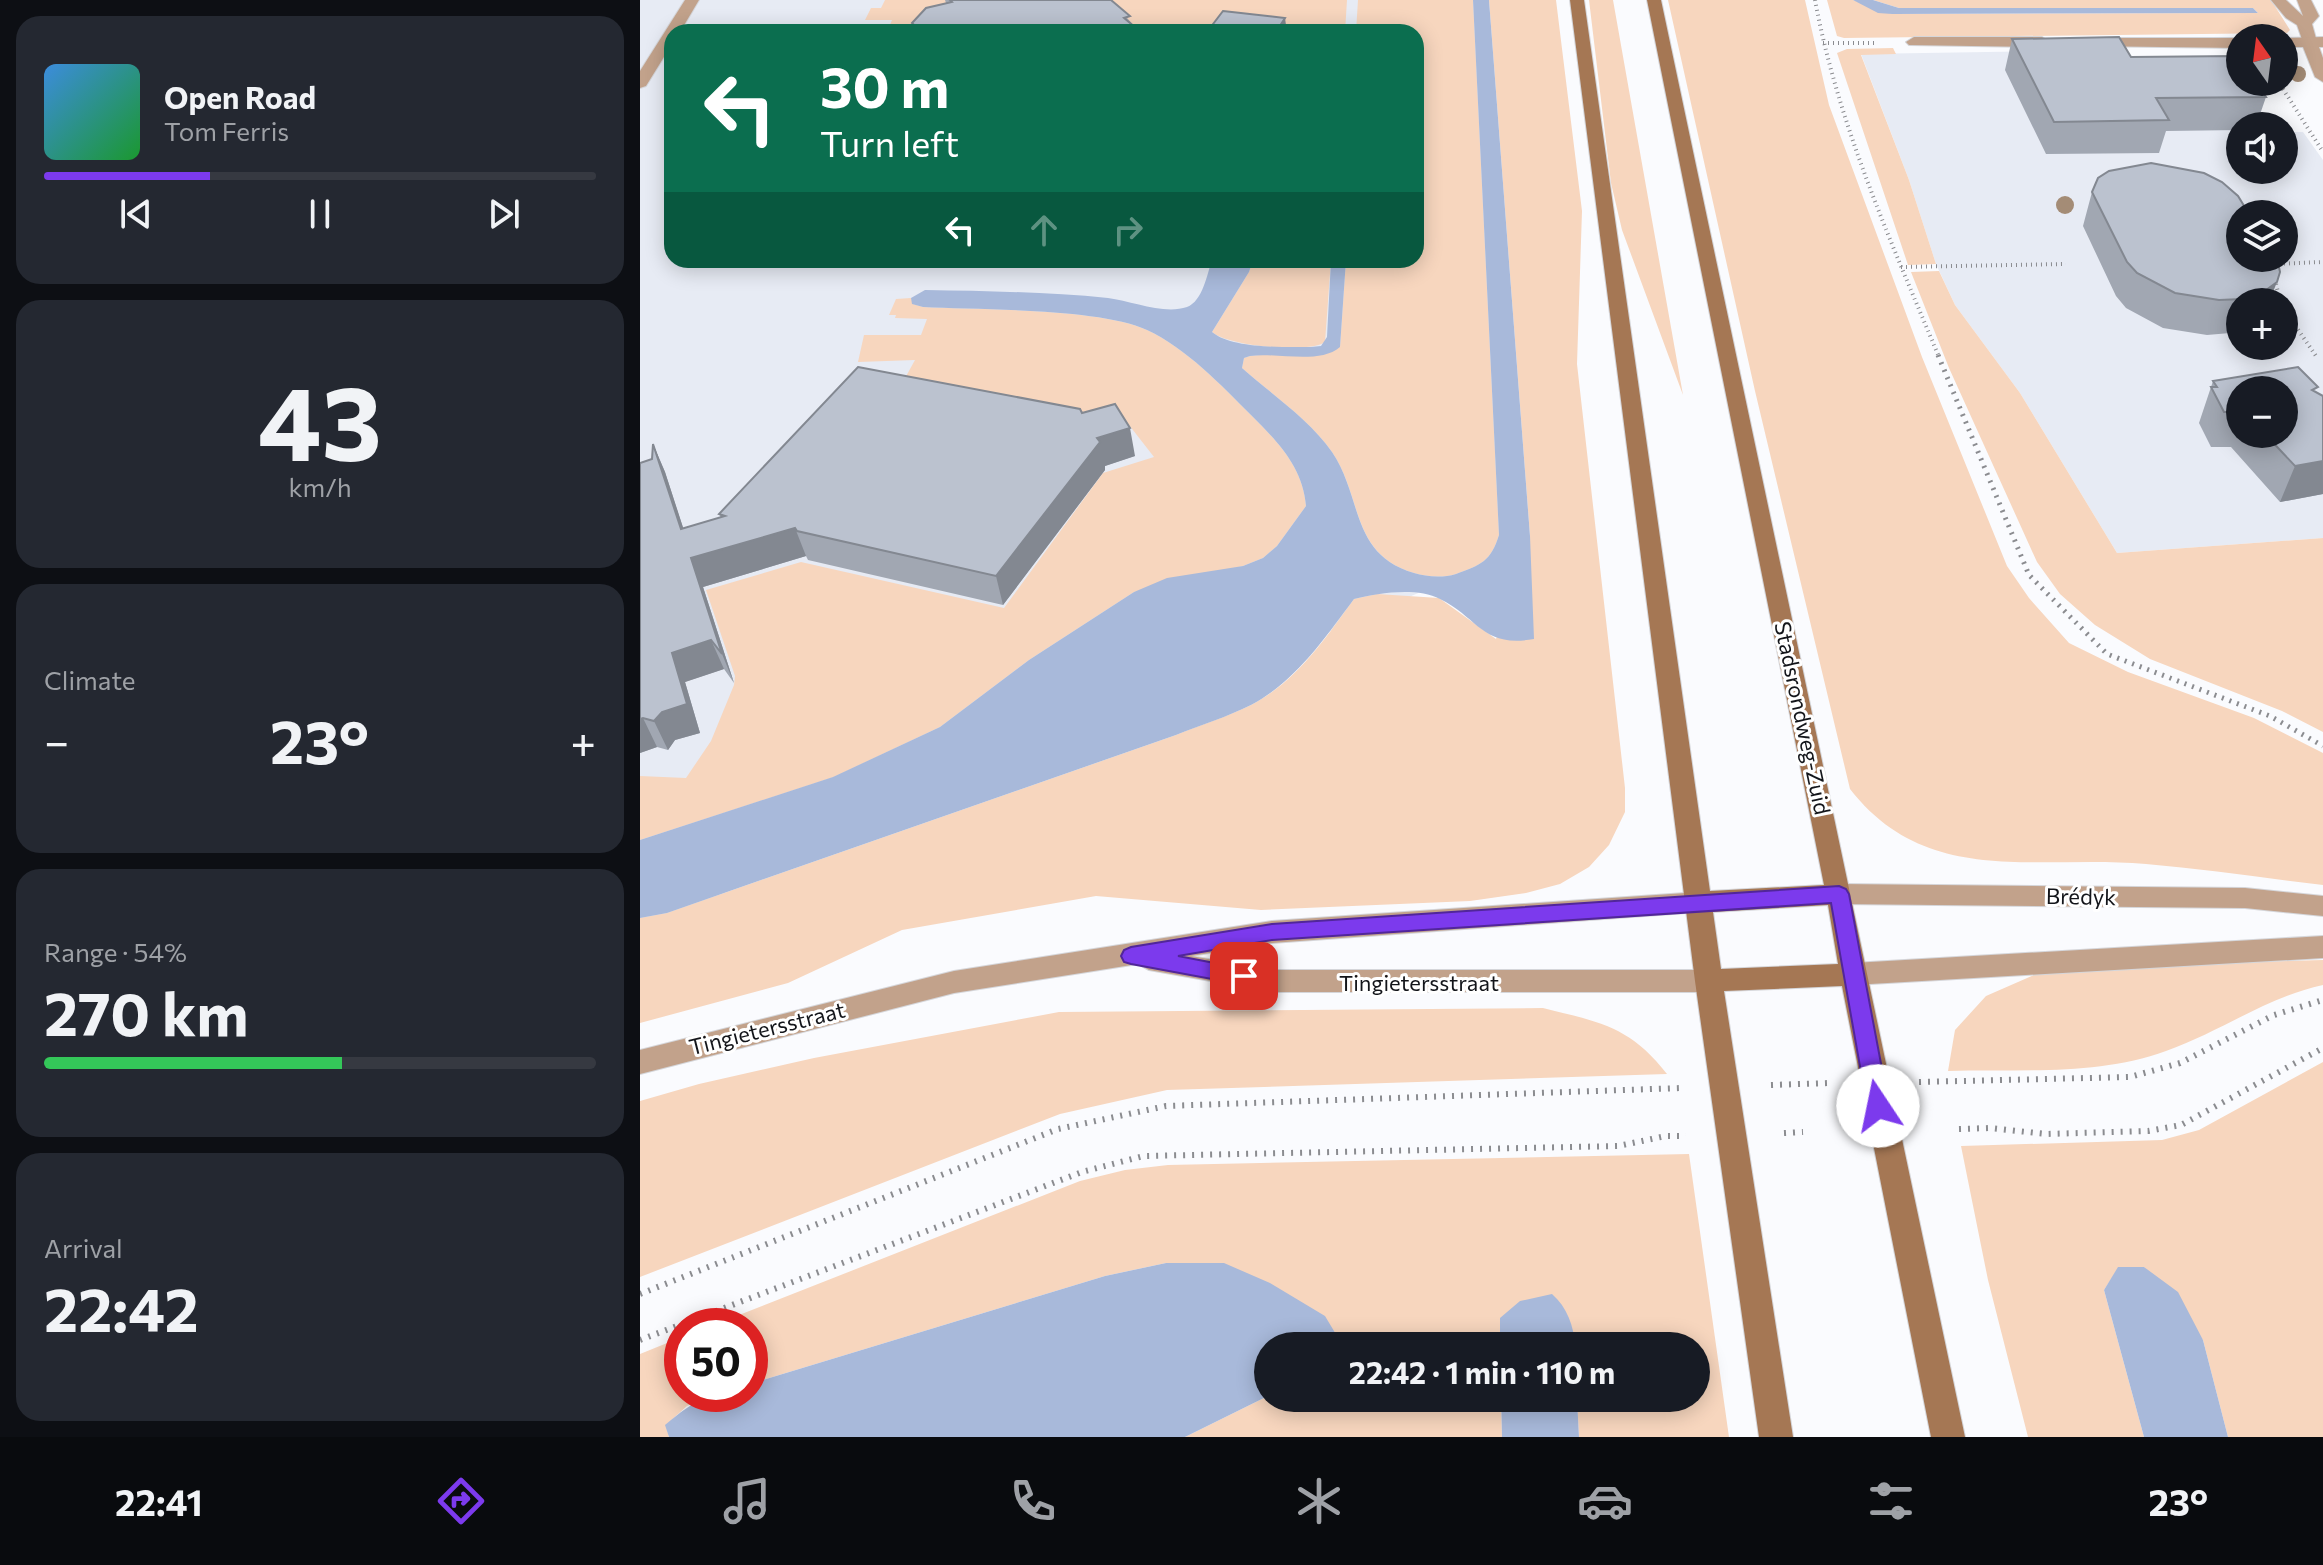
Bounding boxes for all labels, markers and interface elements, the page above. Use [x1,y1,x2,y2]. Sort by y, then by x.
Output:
north arrow [2226,24,2298,96]
map controls [2226,24,2298,448]
text: 30 m [820,51,949,120]
icon: left [688,56,792,160]
text: Open Road [164,78,316,115]
button: sound [2226,112,2298,184]
text: Tom Ferris [164,115,289,146]
text: Turn left [820,120,959,164]
icon: previous [114,192,158,236]
icon: pause [298,192,342,236]
icon: next [482,192,526,236]
button: layers [2226,200,2298,272]
icon: left [938,208,982,252]
icon: ahead [1022,208,1066,252]
icon: right [1106,208,1150,252]
button: + [2226,288,2298,360]
text: 43 [258,355,382,482]
button: − [2226,376,2298,448]
text: km/h [288,471,352,502]
street label: Stadsrondweg-Zuid [1769,619,1837,817]
text: Climate [44,664,136,695]
text: 23° [270,703,369,776]
text: − [44,713,69,767]
text: + [570,713,596,767]
street label: Brédyk [2046,882,2116,910]
text: Range · 54% [44,936,187,967]
pin [1210,942,1278,1010]
icon: arrive [1222,954,1266,998]
street label: Tingietersstraat [1339,969,1499,996]
text: 270 km [44,975,249,1048]
street label: Tingietersstraat [686,996,848,1060]
position arrow [1836,1064,1920,1148]
text: Arrival [44,1232,123,1263]
text: 22:42 [44,1271,199,1344]
speed limit sign: 50 [664,1308,768,1412]
text: 22:42 · 1 min · 110 m [1349,1353,1615,1390]
icon: directions [433,1473,489,1529]
icon: music [719,1473,775,1529]
icon: phone [1005,1473,1061,1529]
icon: climate [1291,1473,1347,1529]
icon: car [1577,1473,1633,1529]
icon: filters [1863,1473,1919,1529]
text: 22:41 [115,1479,203,1523]
text: 23° [2149,1479,2208,1523]

